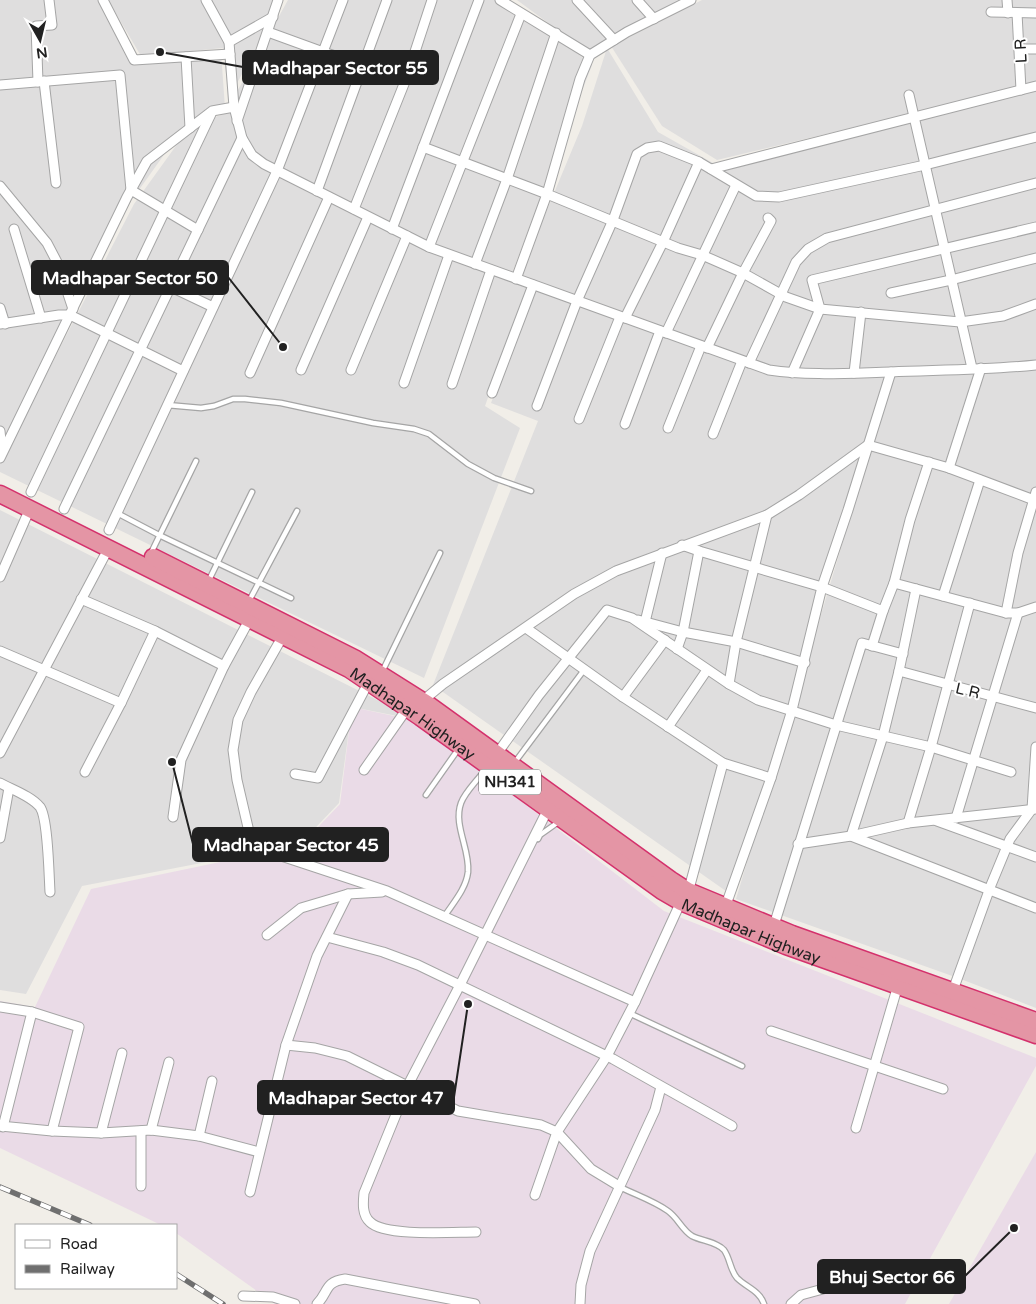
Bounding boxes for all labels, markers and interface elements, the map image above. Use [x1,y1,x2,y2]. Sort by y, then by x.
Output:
north arrow [15,15,65,65]
street label: L R [1010,38,1032,64]
text: N [35,43,48,62]
callout: Madhapar Sector 55 [243,51,438,84]
text: Madhapar Sector 55 [252,57,428,79]
callout: Madhapar Sector 50 [32,261,228,294]
text: Madhapar Sector 50 [42,267,218,289]
street label: Madhapar Highway [346,663,479,765]
street label: L R [953,678,982,704]
road number: NH341 [479,770,541,794]
callout: Madhapar Sector 45 [193,828,388,861]
text: Madhapar Sector 45 [203,834,379,856]
street label: Madhapar Highway [678,894,824,969]
callout: Madhapar Sector 47 [258,1081,454,1114]
text: Madhapar Sector 47 [268,1087,444,1109]
legend [15,1224,178,1289]
text: Road [60,1235,98,1253]
text: Railway [60,1260,115,1278]
callout: Bhuj Sector 66 [818,1260,965,1293]
text: Bhuj Sector 66 [829,1266,955,1288]

